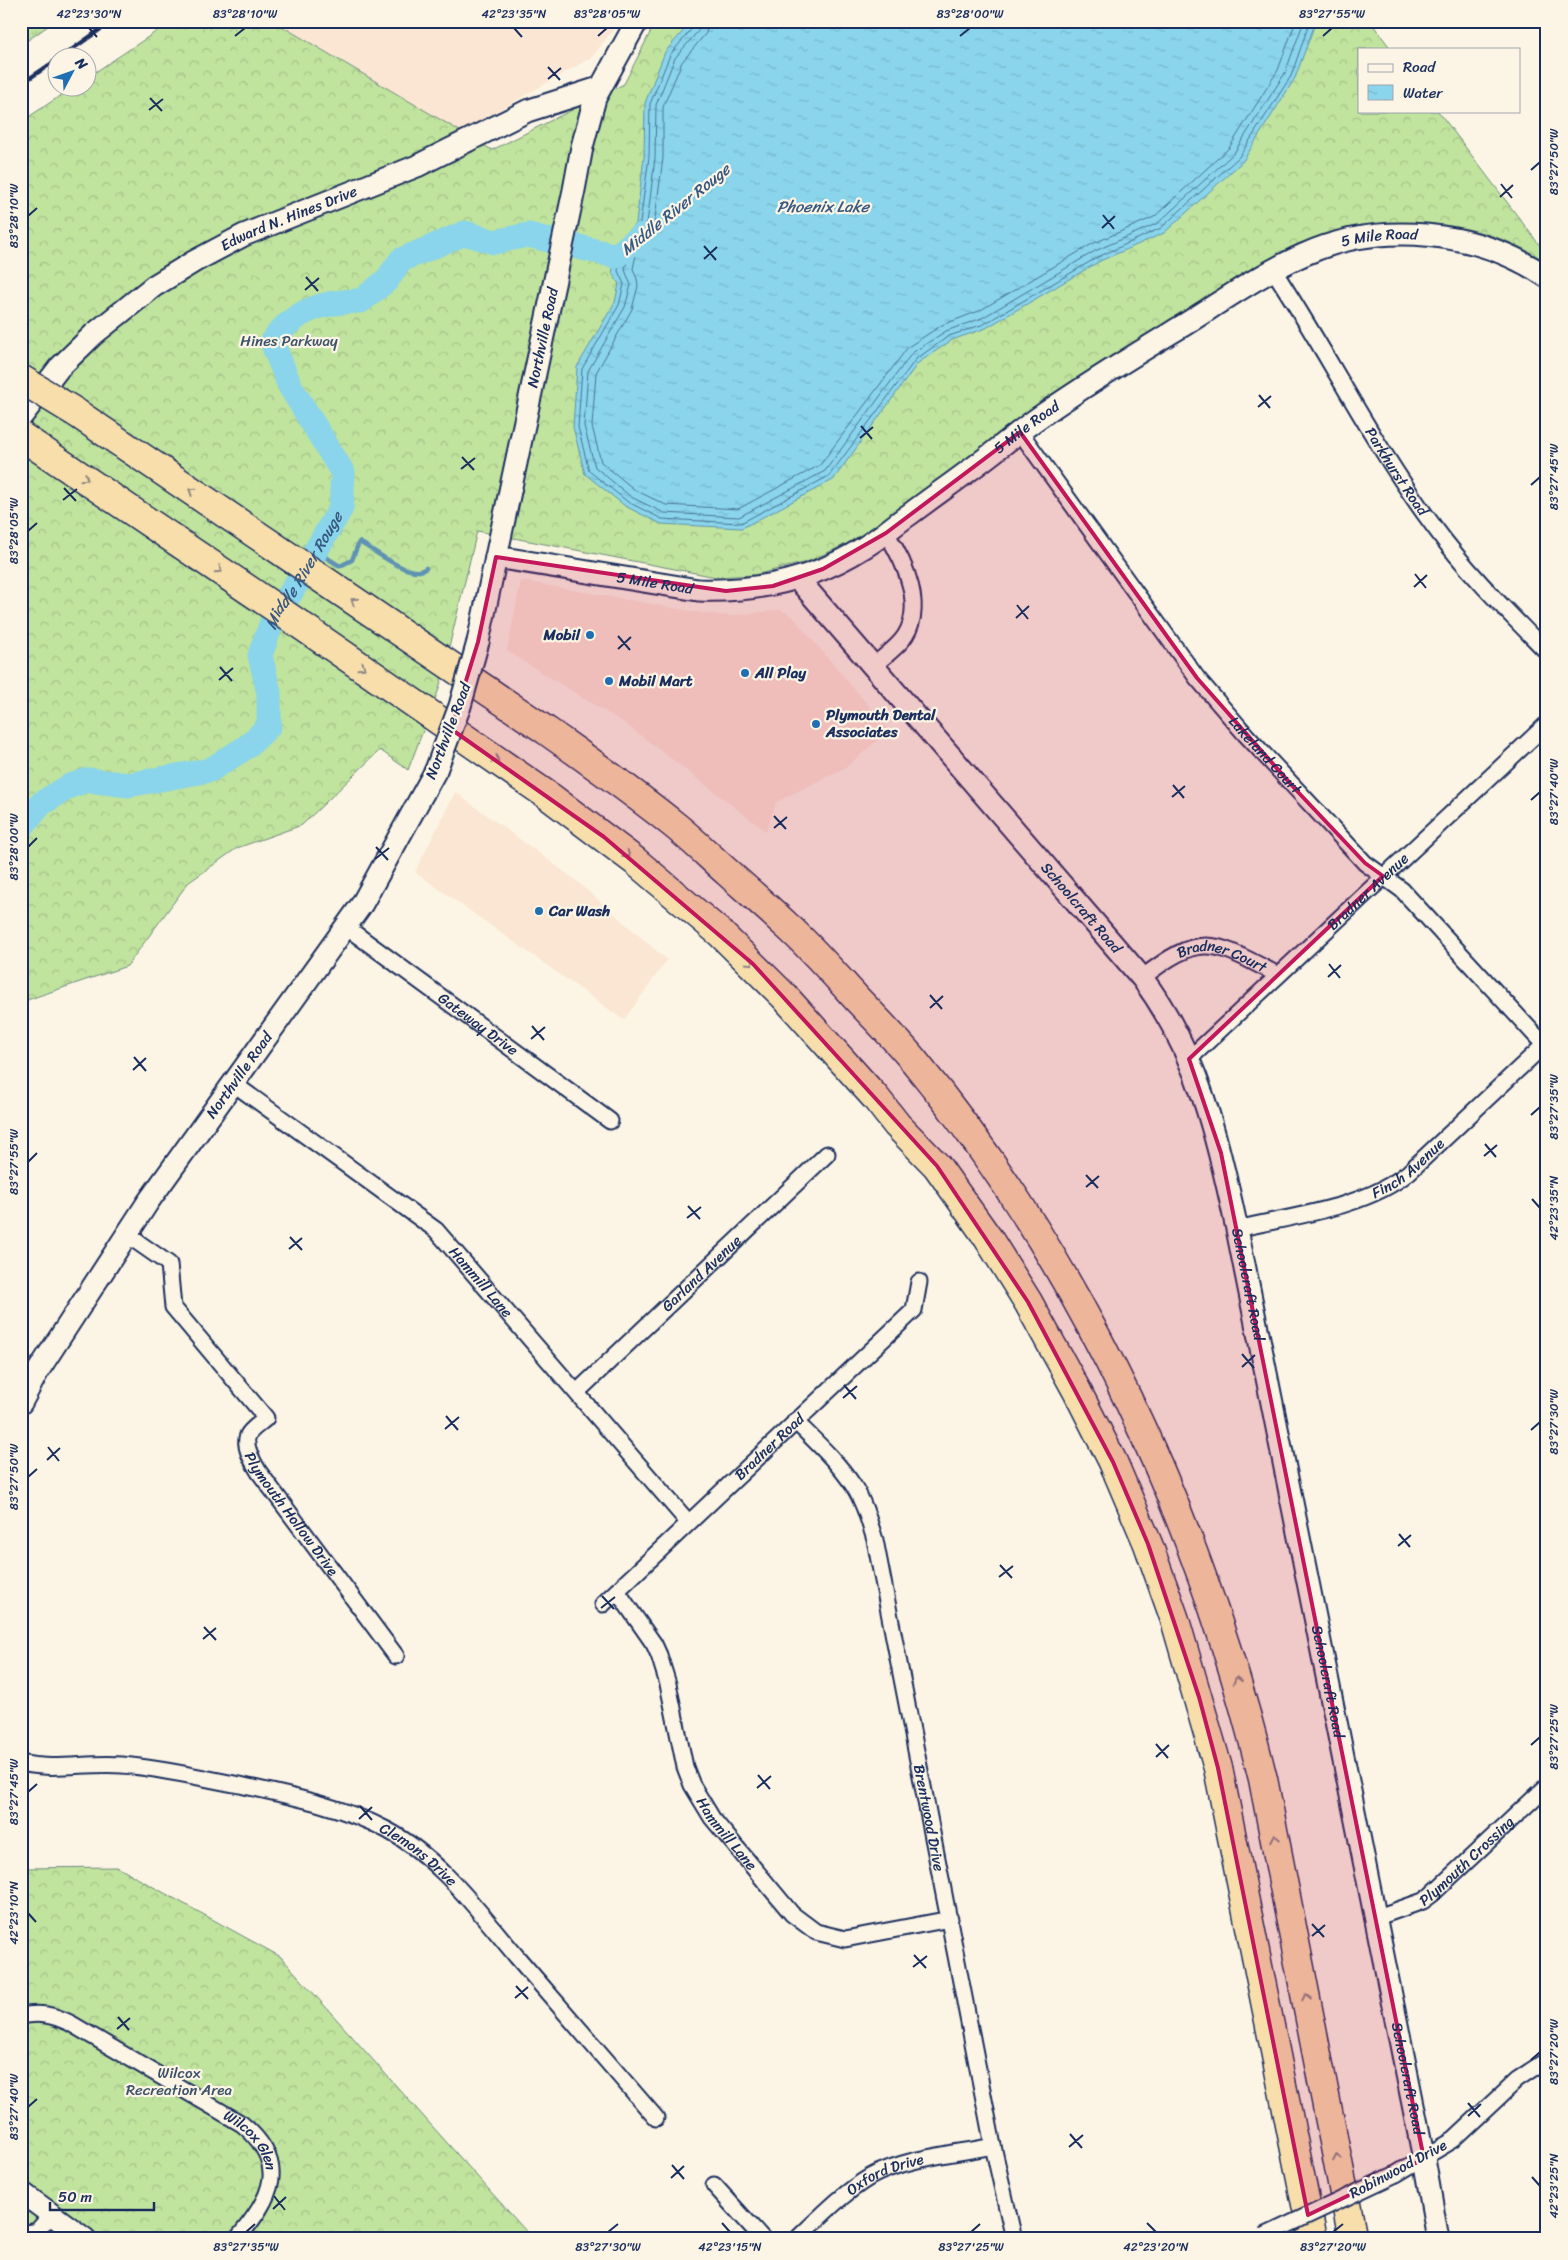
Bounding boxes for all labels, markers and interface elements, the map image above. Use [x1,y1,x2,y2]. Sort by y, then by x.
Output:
text: 42°23'30"N [56,3,122,25]
text: 83°28'10"W [213,3,278,25]
text: 42°23'35"N [482,3,547,25]
text: 83°28'05"W [574,3,641,25]
text: 83°28'00"W [937,3,1004,25]
text: 83°27'55"W [1299,3,1366,25]
north arrow [48,48,98,98]
legend [1358,48,1520,112]
text: N [68,51,94,76]
text: Road [1403,54,1436,80]
text: Water [1403,80,1443,106]
text: 83°27'50"W [1543,128,1565,195]
water label: Middle River Rouge [614,155,738,263]
street label: Edward N. Hines Drive [216,178,361,258]
text: 83°28'10"W [3,183,25,248]
water label: Phoenix Lake [777,192,871,221]
street label: 5 Mile Road [1338,221,1419,254]
street label: Northville Road [519,284,566,390]
park label: Hines Parkway [240,328,338,354]
street label: 5 Mile Road [988,393,1066,461]
street label: Parkhurst Road [1358,422,1436,522]
text: 83°27'45"W [1543,443,1565,510]
one-way arrow [79,472,89,481]
one-way arrow [188,488,198,497]
text: 83°28'05"W [3,497,25,564]
water label: Middle River Rouge [257,504,352,633]
one-way arrow [214,564,223,573]
street label: 5 Mile Road [615,564,696,602]
one-way arrow [350,598,359,607]
place label: Mobil [542,622,581,648]
marker: Mobil [584,629,596,641]
place label: All Play [754,660,807,686]
one-way arrow [356,661,366,670]
marker: All Play [739,667,751,679]
place label: Mobil Mart [618,668,693,694]
marker: Mobil Mart [603,675,615,687]
street label: Northville Road [418,678,479,783]
place label: Plymouth Dental Associates [825,702,936,745]
street label: Lakeland Court [1222,710,1309,801]
marker: Plymouth Dental Associates [810,718,822,730]
one-way arrow [490,754,500,763]
text: 83°27'40"W [1543,758,1565,825]
text: 83°28'00"W [3,813,25,881]
street label: Bradner Avenue [1321,846,1415,937]
one-way arrow [621,850,630,858]
street label: Schoolcraft Road [1034,856,1129,960]
place label: Car Wash [548,898,610,924]
marker: Car Wash [533,905,545,917]
street label: Bradner Court [1172,933,1272,980]
one-way arrow [744,956,753,965]
street label: Gateway Drive [432,986,524,1063]
street label: Northville Road [199,1025,280,1124]
text: 83°27'35"W [1543,1074,1565,1140]
text: 83°27'55"W [3,1128,25,1195]
street label: Finch Avenue [1367,1132,1451,1206]
text: 42°23'35"N [1543,1175,1565,1240]
street label: Schoolcraft Road [1224,1226,1272,1344]
street label: Garland Avenue [655,1228,748,1318]
street label: Hammill Lane [442,1240,520,1324]
text: 83°27'30"W [1543,1388,1565,1455]
street label: Bradner Road [728,1406,811,1487]
text: 83°27'50"W [3,1443,25,1510]
street label: Plymouth Hollow Drive [237,1448,345,1582]
street label: Schoolcraft Road [1304,1623,1352,1741]
one-way arrow [1232,1675,1243,1684]
text: 83°27'25"W [1543,1703,1565,1770]
text: 83°27'45"W [3,1758,25,1825]
street label: Brentwood Drive [906,1762,952,1874]
street label: Hammill Lane [689,1792,764,1877]
street label: Plymouth Crossing [1413,1809,1521,1913]
street label: Clemons Drive [375,1815,464,1893]
one-way arrow [1270,1833,1280,1842]
text: 42°23'10"N [3,1881,25,1945]
one-way arrow [1301,1993,1312,2002]
text: 83°27'20"W [1543,2018,1565,2085]
street label: Schoolcraft Road [1384,2020,1432,2138]
park label: Wilcox Recreation Area [126,2060,233,2103]
text: 83°27'40"W [3,2073,25,2140]
street label: Wilcox Glen [218,2103,284,2172]
street label: Robinwood Drive [1344,2132,1452,2206]
street label: Oxford Drive [840,2146,926,2202]
one-way arrow [1333,2152,1343,2161]
text: 42°23'25"N [1543,2153,1565,2219]
scale bar [50,2180,154,2212]
text: 50 m [58,2184,93,2210]
text: 83°27'35"W [213,2236,279,2258]
text: 83°27'30"W [575,2236,642,2258]
text: 42°23'15"N [698,2236,762,2258]
text: 83°27'25"W [938,2236,1005,2258]
text: 42°23'20"N [1123,2236,1189,2258]
text: 83°27'20"W [1300,2236,1367,2258]

